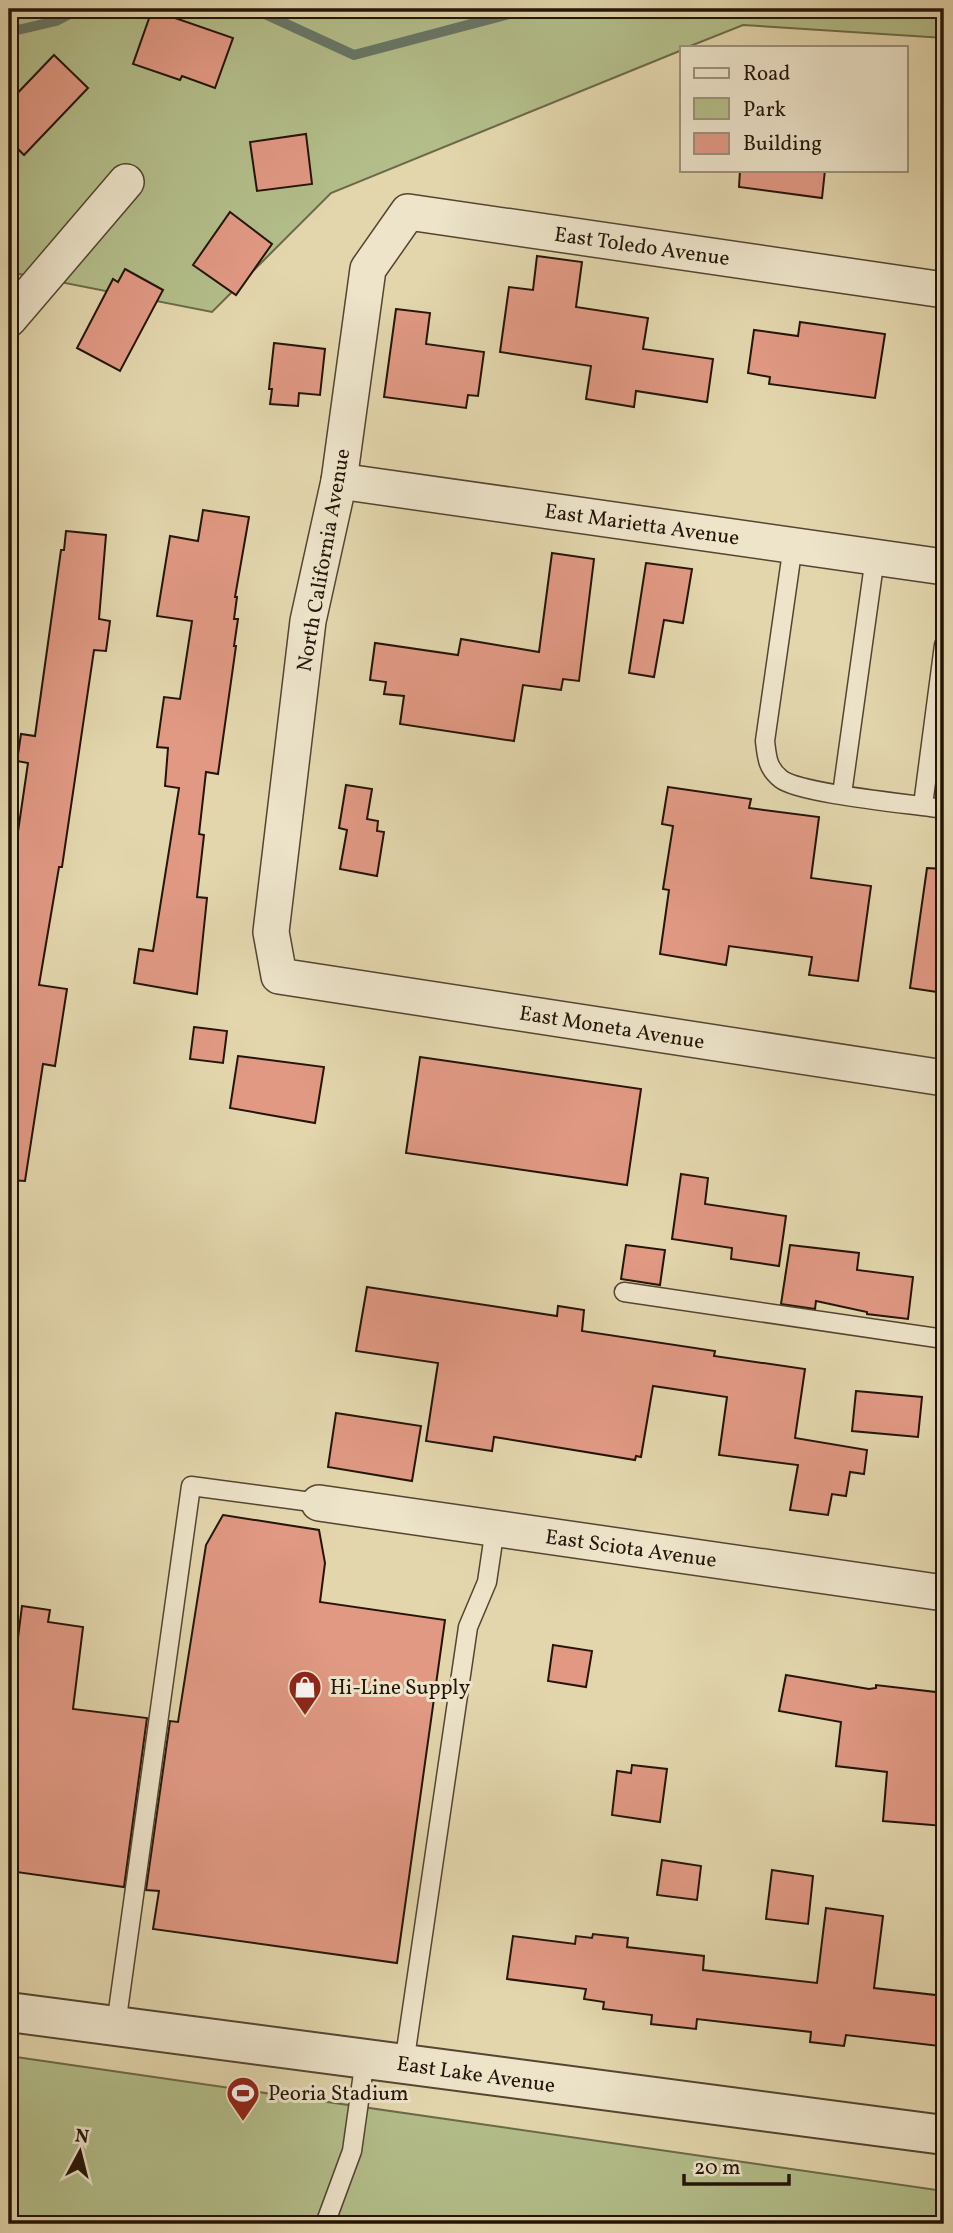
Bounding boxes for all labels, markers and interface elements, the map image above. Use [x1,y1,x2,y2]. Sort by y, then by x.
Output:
legend [680,46,908,172]
text: Road [743,60,790,89]
text: Park [743,96,786,125]
text: Building [743,130,822,159]
street label: East Toledo Avenue [552,221,731,274]
street label: North California Avenue [291,447,358,674]
street label: East Marietta Avenue [542,497,741,554]
street label: East Moneta Avenue [517,1000,707,1057]
street label: East Sciota Avenue [543,1523,718,1576]
shop icon: Hi-Line Supply [286,1668,324,1717]
place label: Hi-Line Supply [330,1674,471,1703]
street label: East Lake Avenue [395,2050,557,2101]
sports icon: Peoria Stadium [224,2074,262,2123]
place label: Peoria Stadium [268,2080,409,2109]
north arrow [46,2118,116,2188]
text: N [73,2123,90,2151]
scale bar [684,2142,788,2186]
text: 20 m [694,2154,740,2183]

